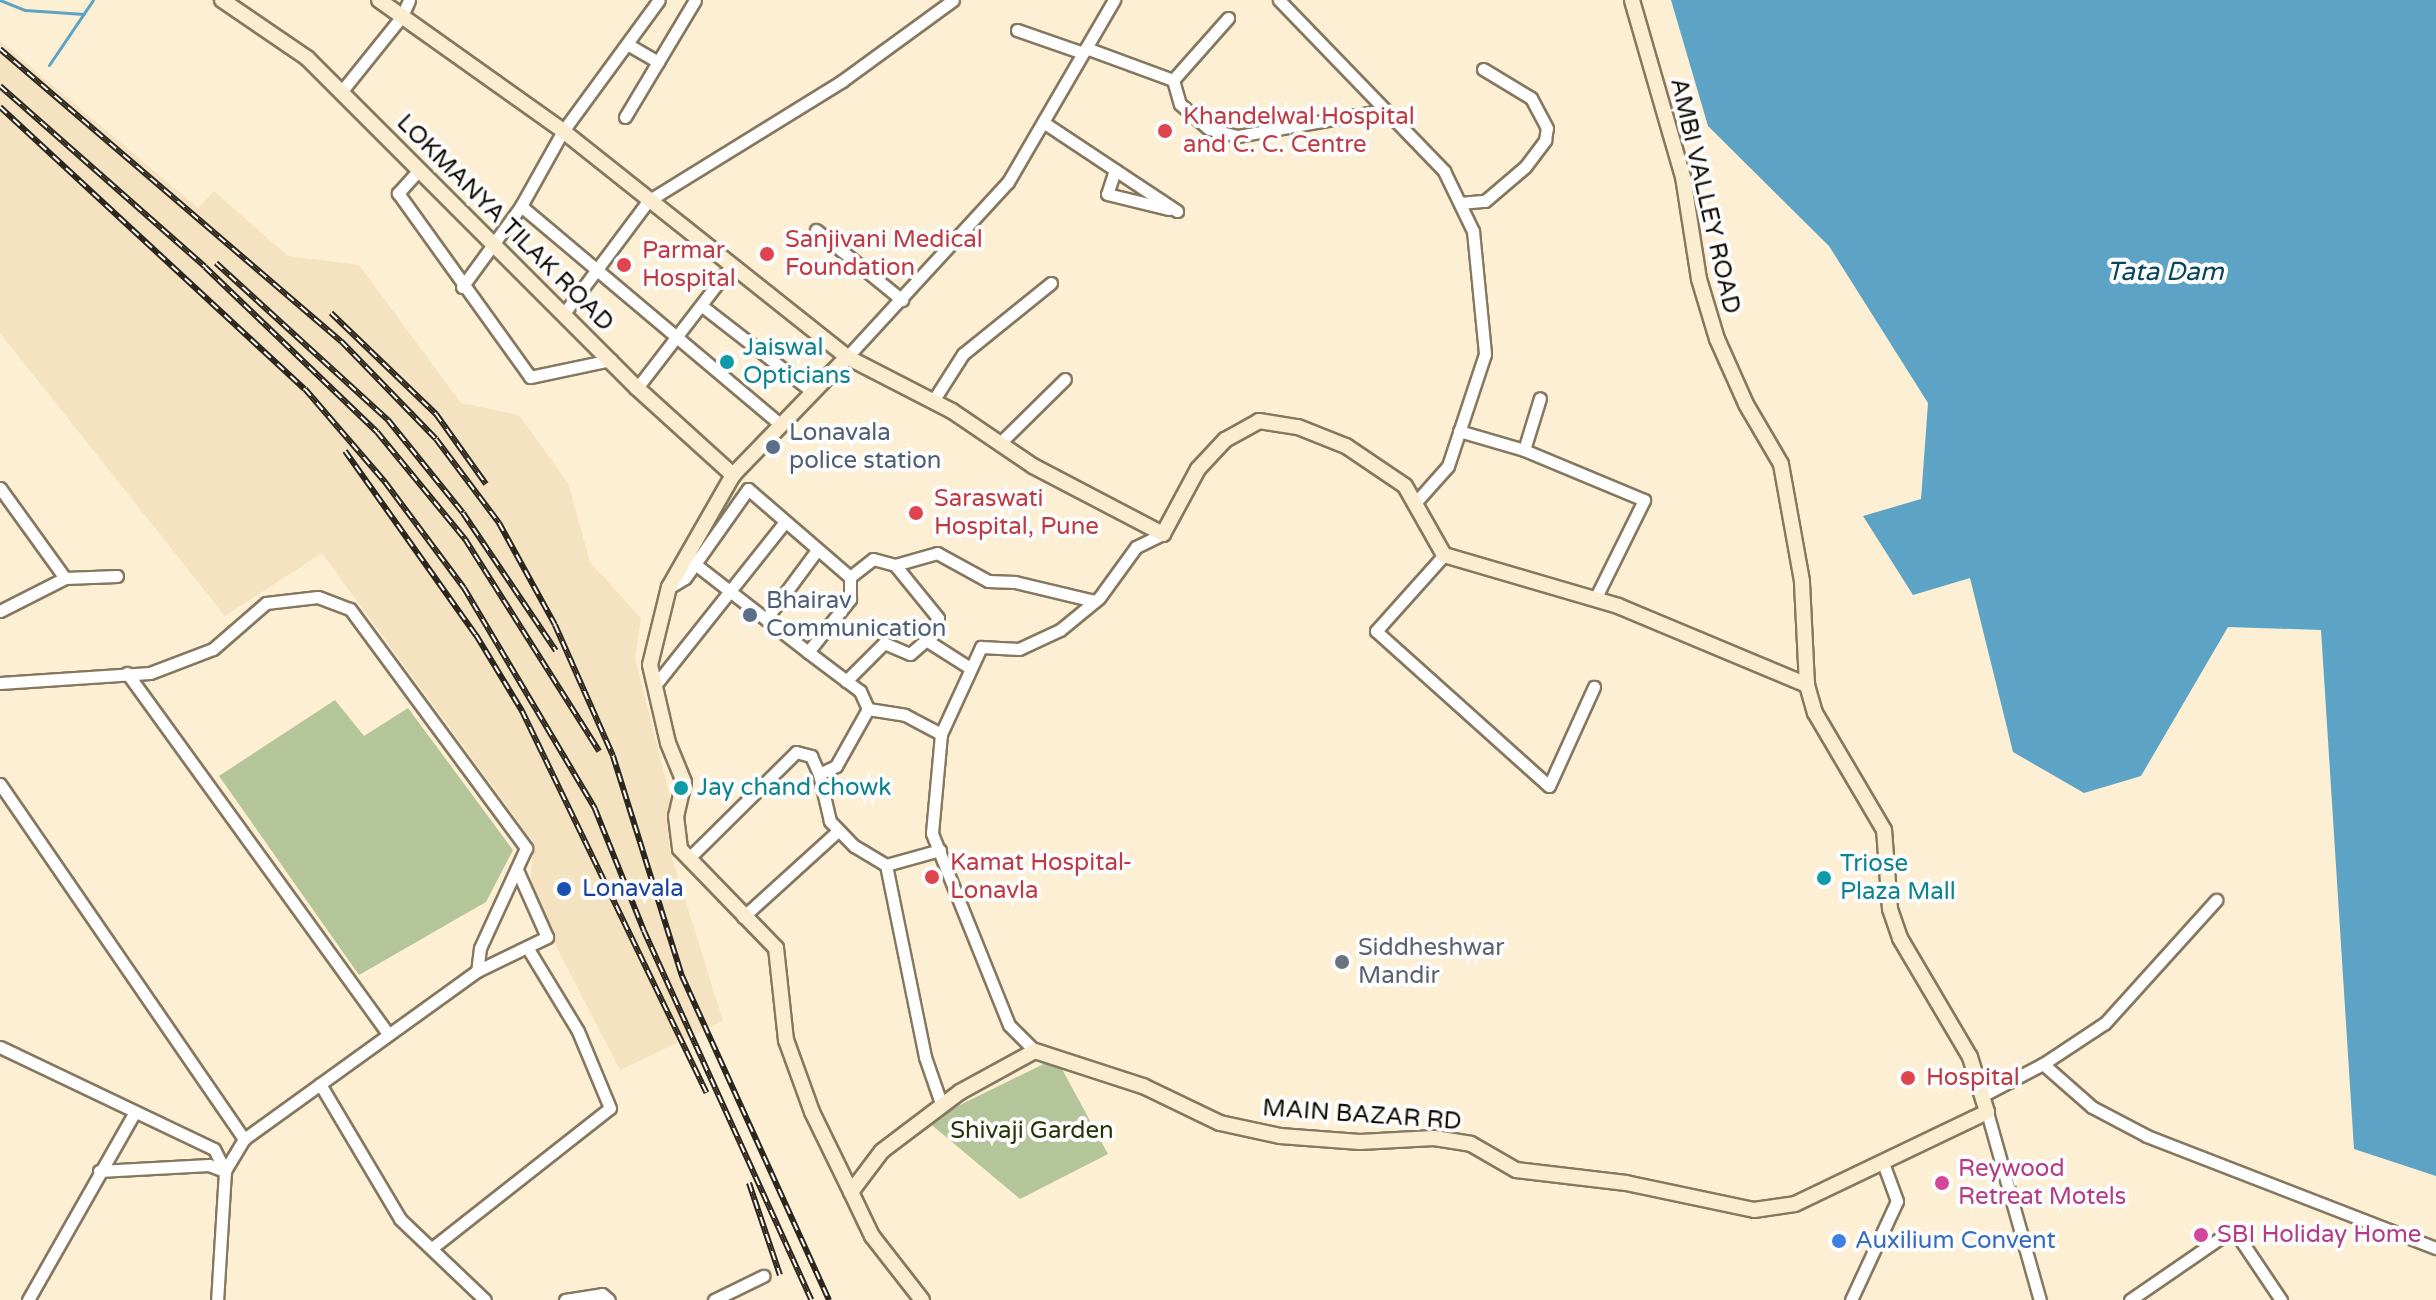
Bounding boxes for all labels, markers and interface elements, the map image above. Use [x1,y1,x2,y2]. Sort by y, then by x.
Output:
street label: AMBI VALLEY ROAD [1664,75,1746,317]
place label: Khandelwal Hospital and C. C. Centre [1183,103,1415,159]
street label: LOKMANYA TILAK ROAD [391,109,619,337]
marker: Khandelwal Hospital and C. C. Centre [1154,120,1176,142]
place label: Sanjivani Medical Foundation [785,226,983,282]
place label: Parmar Hospital [642,237,736,293]
marker: Sanjivani Medical Foundation [756,243,778,265]
marker: Parmar Hospital [613,254,635,276]
water label: Tata Dam [2106,256,2224,288]
place label: Jaiswal Opticians [743,334,851,390]
marker: Jaiswal Opticians [718,353,736,371]
place label: Lonavala police station [789,419,941,475]
marker: Lonavala police station [764,438,782,456]
place label: Saraswati Hospital, Pune [934,485,1099,541]
marker: Saraswati Hospital, Pune [905,502,927,524]
place label: Bhairav Communication [766,587,946,643]
marker: Bhairav Communication [741,606,759,624]
place label: Jay chand chowk [697,774,891,802]
marker: Jay chand chowk [672,779,690,797]
place label: Kamat Hospital- Lonavla [950,849,1132,905]
place label: Triose Plaza Mall [1840,850,1956,906]
marker: Kamat Hospital- Lonavla [921,866,943,888]
marker: Triose Plaza Mall [1815,869,1833,887]
place label: Lonavala [582,875,684,903]
marker: Lonavala [553,878,575,900]
place label: Siddheshwar Mandir [1358,934,1504,990]
marker: Siddheshwar Mandir [1333,953,1351,971]
place label: Hospital [1926,1064,2020,1092]
marker: Hospital [1897,1067,1919,1089]
street label: MAIN BAZAR RD [1261,1094,1463,1136]
park label: Shivaji Garden [950,1117,1114,1145]
place label: Reywood Retreat Motels [1958,1155,2126,1211]
marker: Reywood Retreat Motels [1933,1174,1951,1192]
place label: SBI Holiday Home [2217,1221,2421,1249]
marker: SBI Holiday Home [2192,1226,2210,1244]
place label: Auxilium Convent [1855,1227,2056,1255]
marker: Auxilium Convent [1830,1232,1848,1250]

